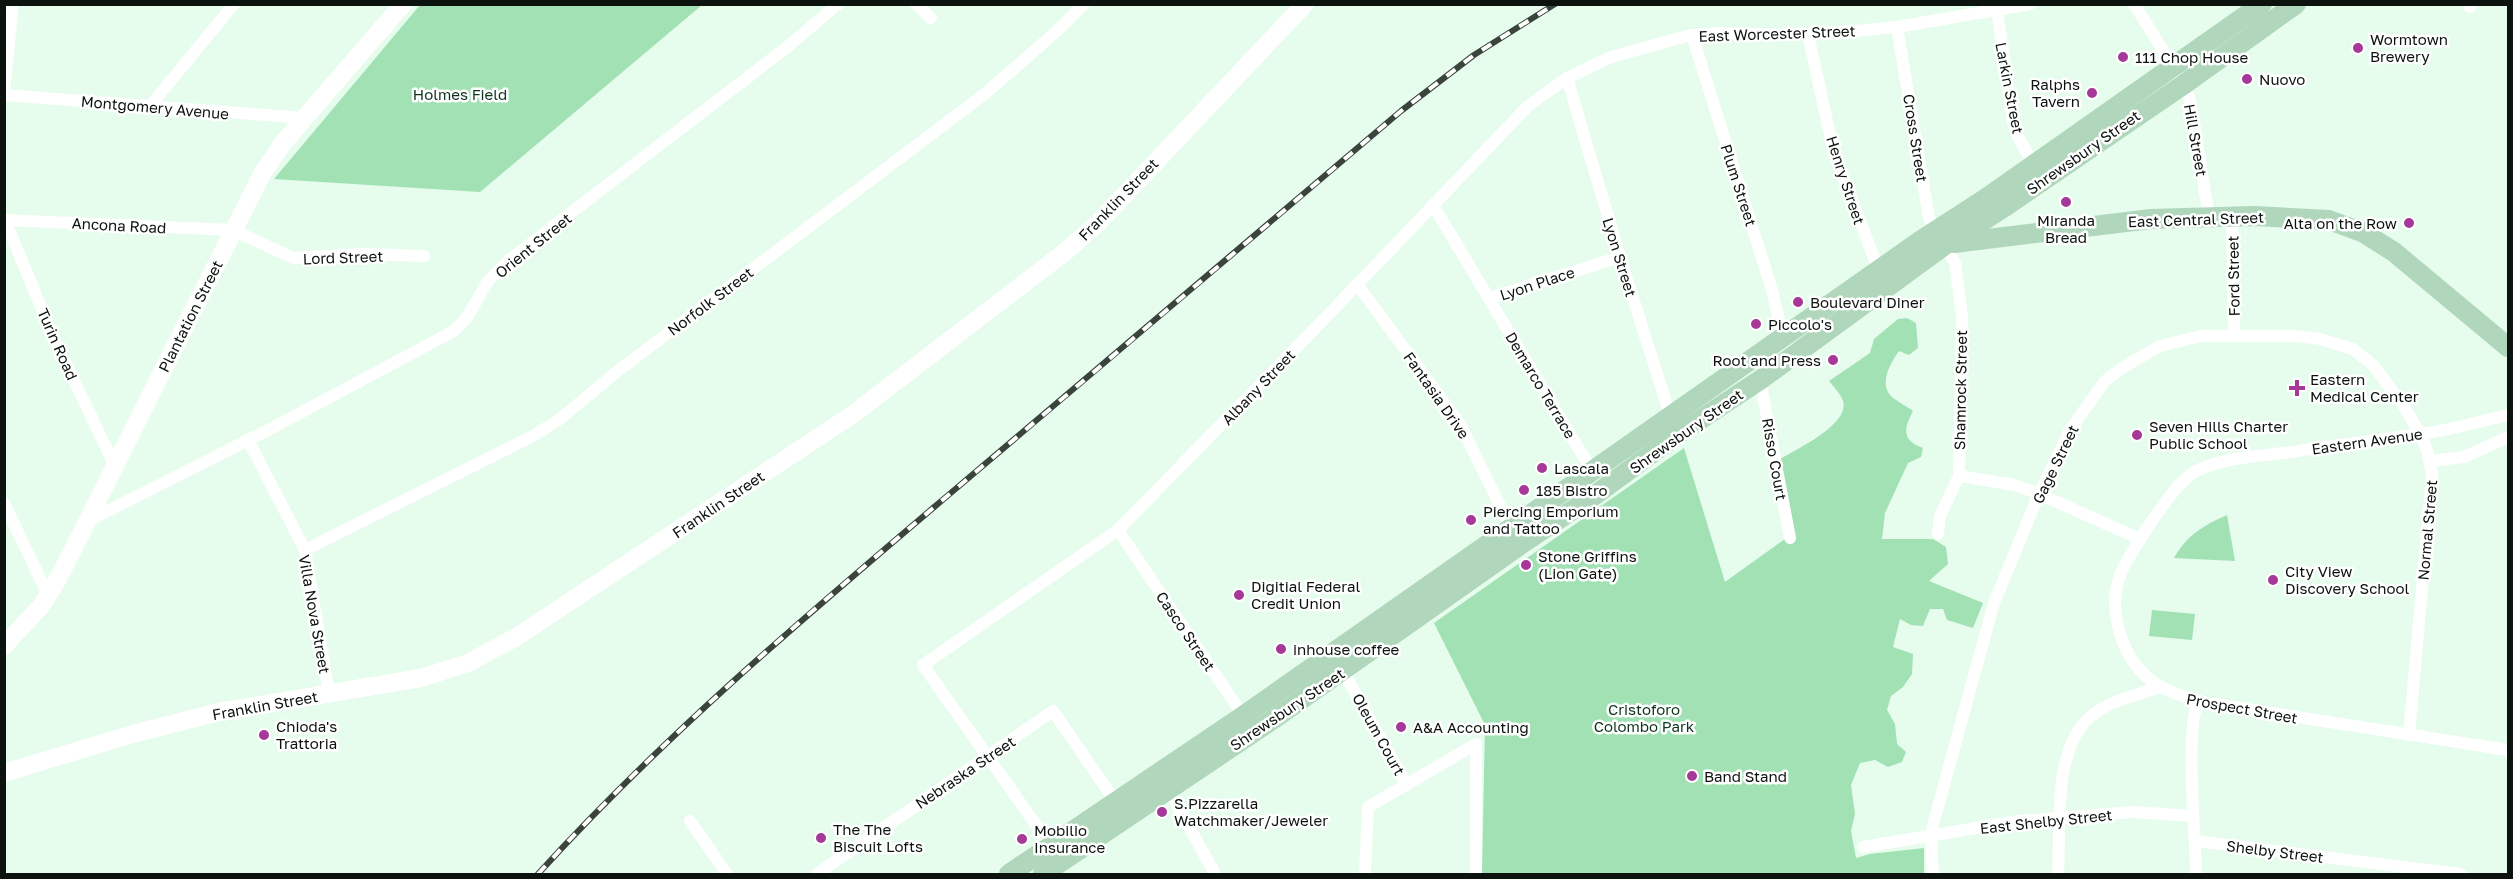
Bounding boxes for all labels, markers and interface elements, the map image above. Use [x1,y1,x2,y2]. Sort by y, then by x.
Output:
street label: East Worcester Street [1698,21,1856,45]
place label: Wormtown Brewery [2370,30,2448,65]
street label: Larkin Street [1992,41,2028,135]
marker: Wormtown Brewery [2351,41,2365,55]
place label: 111 Chop House [2135,48,2248,66]
marker: 111 Chop House [2116,50,2130,64]
place label: Nuovo [2259,70,2305,88]
marker: Nuovo [2240,72,2254,86]
place label: Ralphs Tavern [2030,75,2080,110]
park label: Holmes Field [413,85,507,103]
marker: Ralphs Tavern [2085,86,2099,100]
street label: Montgomery Avenue [80,92,230,122]
street label: Cross Street [1900,93,1932,183]
street label: Hill Street [2181,102,2211,178]
street label: Shrewsbury Street [2023,106,2143,198]
street label: Henry Street [1823,133,1869,227]
street label: Plum Street [1717,142,1761,228]
street label: Franklin Street [1074,154,1162,244]
marker: Miranda Bread [2059,195,2073,209]
street label: East Central Street [2128,208,2264,230]
street label: Orient Street [491,209,575,281]
place label: Miranda Bread [2037,211,2095,246]
street label: Ancona Road [71,214,167,236]
place label: Alta on the Row [2284,214,2397,232]
street label: Lyon Street [1599,215,1641,299]
marker: Alta on the Row [2402,216,2416,230]
street label: Ford Street [2223,235,2243,317]
street label: Lord Street [302,247,384,267]
street label: Plantation Street [154,257,226,375]
street label: Lyon Place [1497,262,1577,304]
street label: Norfolk Street [664,263,756,339]
place label: Boulevard Diner [1810,293,1925,311]
marker: Boulevard Diner [1791,295,1805,309]
street label: Turin Road [34,305,82,383]
place label: Piccolo's [1768,315,1832,333]
marker: Piccolo's [1749,317,1763,331]
street label: Demarco Terrace [1502,328,1580,442]
street label: Shamrock Street [1950,330,1970,450]
street label: Albany Street [1218,346,1298,428]
street label: Fantasia Drive [1400,348,1474,442]
place label: Root and Press [1712,351,1821,369]
marker: Root and Press [1826,353,1840,367]
place label: Eastern Medical Center [2310,370,2419,405]
marker: Eastern Medical Center [2288,379,2306,397]
street label: Shrewsbury Street [1626,385,1746,477]
street label: Risso Court [1759,416,1791,502]
place label: Seven Hills Charter Public School [2149,417,2288,452]
street label: Gage Street [2028,422,2082,506]
street label: Eastern Avenue [2310,424,2424,458]
marker: Seven Hills Charter Public School [2130,428,2144,442]
place label: Lascala [1554,459,1609,477]
marker: Lascala [1535,461,1549,475]
street label: Franklin Street [669,467,767,541]
street label: Normal Street [2414,479,2440,581]
place label: 185 Bistro [1536,481,1608,499]
marker: 185 Bistro [1517,483,1531,497]
place label: Piercing Emporium and Tattoo [1483,502,1619,537]
marker: Piercing Emporium and Tattoo [1464,513,1478,527]
place label: Stone Griffins (Lion Gate) [1538,547,1637,582]
street label: Villa Nova Street [296,553,334,675]
marker: Stone Griffins (Lion Gate) [1519,558,1533,572]
place label: City View Discovery School [2285,562,2410,597]
marker: City View Discovery School [2266,573,2280,587]
place label: Digitial Federal Credit Union [1251,577,1360,612]
street label: Casco Street [1153,588,1219,674]
marker: Digitial Federal Credit Union [1232,588,1246,602]
place label: inhouse coffee [1293,640,1400,658]
marker: inhouse coffee [1274,642,1288,656]
street label: Shrewsbury Street [1226,664,1348,754]
street label: Franklin Street [211,687,319,723]
street label: Prospect Street [2185,689,2299,727]
street label: Oleum Court [1349,690,1409,778]
park label: Cristoforo Colombo Park [1594,700,1695,735]
place label: Chioda's Trattoria [276,717,337,752]
place label: A&A Accounting [1413,718,1529,736]
marker: A&A Accounting [1394,720,1408,734]
marker: Chioda's Trattoria [257,728,271,742]
street label: Nebraska Street [912,732,1018,812]
place label: Band Stand [1704,767,1787,785]
marker: Band Stand [1685,769,1699,783]
place label: S.Pizzarella Watchmaker/Jeweler [1174,794,1328,829]
marker: S.Pizzarella Watchmaker/Jeweler [1155,805,1169,819]
street label: East Shelby Street [1979,805,2113,837]
place label: The The Biscuit Lofts [833,820,923,855]
place label: Mobilio Insurance [1034,821,1106,856]
marker: The The Biscuit Lofts [814,831,828,845]
marker: Mobilio Insurance [1015,832,1029,846]
street label: Shelby Street [2225,836,2325,866]

